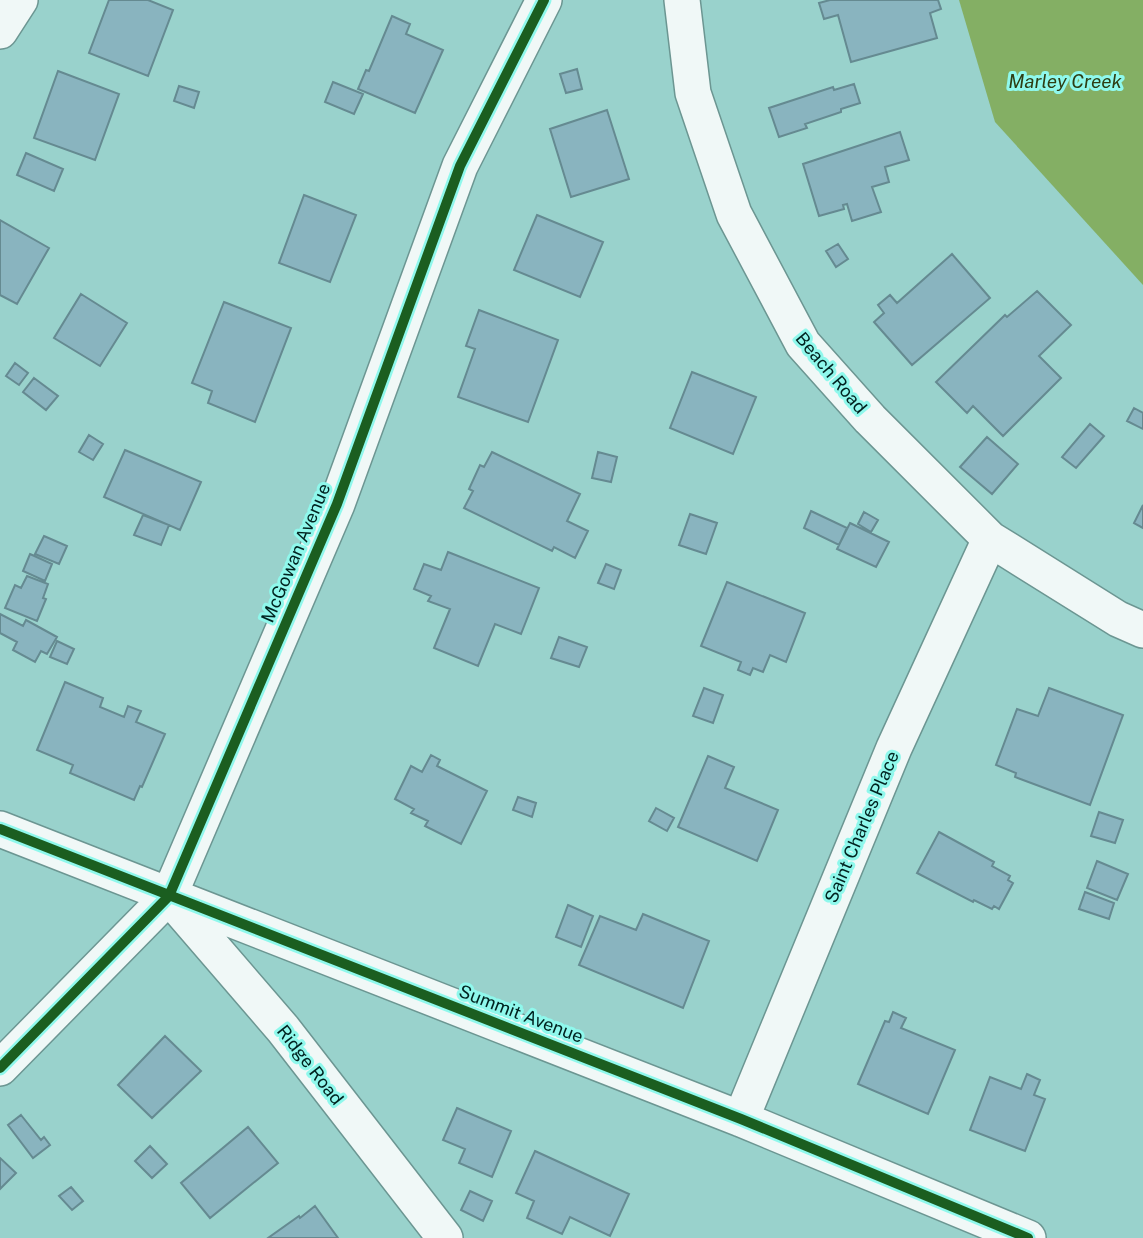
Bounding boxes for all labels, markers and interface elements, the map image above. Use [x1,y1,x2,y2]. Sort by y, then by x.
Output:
water label: Marley Creek [1008,70,1123,92]
street label: Beach Road [791,328,871,417]
street label: McGowan Avenue [257,480,334,626]
street label: Saint Charles Place [820,748,903,906]
street label: Summit Avenue [456,980,586,1047]
street label: Ridge Road [273,1021,348,1109]

